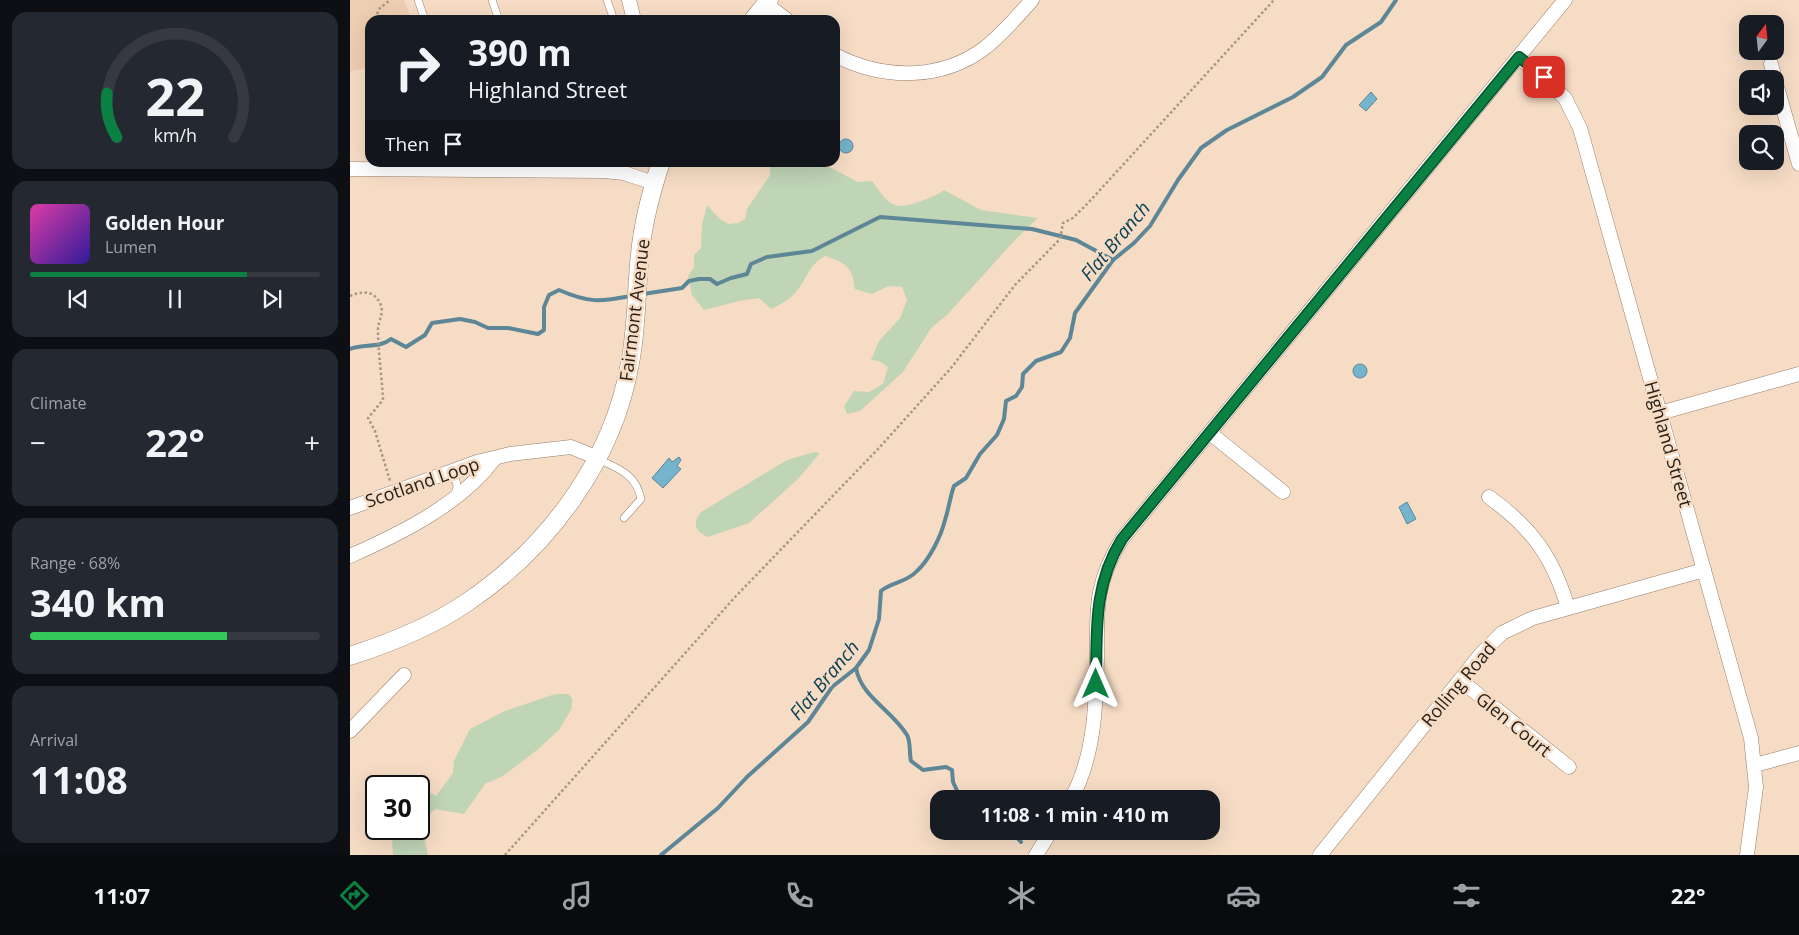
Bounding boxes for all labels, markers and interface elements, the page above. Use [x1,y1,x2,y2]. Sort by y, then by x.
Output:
north arrow [1739,15,1784,60]
map controls [1739,15,1784,170]
text: 390 m [468,29,572,76]
icon: right [385,35,450,100]
pin [1523,56,1565,98]
text: 22 [145,60,205,131]
icon: arrive [1530,63,1558,91]
button: sound [1739,70,1784,115]
text: Highland Street [468,74,627,104]
text: km/h [153,123,197,147]
button: search [1739,125,1784,170]
icon: arrive [439,130,467,158]
text: Then [385,131,429,157]
water label: Flat Branch [1074,196,1156,286]
text: Golden Hour [105,210,224,236]
text: Lumen [105,236,157,258]
street label: Fairmont Avenue [613,237,655,383]
icon: previous [64,285,92,313]
icon: pause [161,285,189,313]
icon: next [258,285,286,313]
street label: Highland Street [1640,378,1698,510]
text: Climate [30,392,87,414]
text: 22° [145,416,205,468]
text: − [30,423,46,461]
text: + [304,423,320,461]
street label: Scotland Loop [362,451,482,513]
text: Range · 68% [30,552,120,574]
text: 340 km [30,576,166,628]
water label: Flat Branch [783,635,865,725]
street label: Rolling Road [1415,636,1501,732]
position arrow [1069,657,1121,709]
street label: Glen Court [1471,686,1557,762]
text: Arrival [30,729,78,751]
text: 11:08 [30,753,128,805]
speed limit sign: 30 [365,775,430,840]
text: 11:08 · 1 min · 410 m [981,802,1169,828]
icon: directions [337,878,372,913]
icon: music [560,878,595,913]
icon: phone [782,878,817,913]
icon: climate [1004,878,1039,913]
icon: car [1226,878,1261,913]
icon: filters [1449,878,1484,913]
text: 11:07 [94,880,150,910]
text: 22° [1671,880,1705,910]

